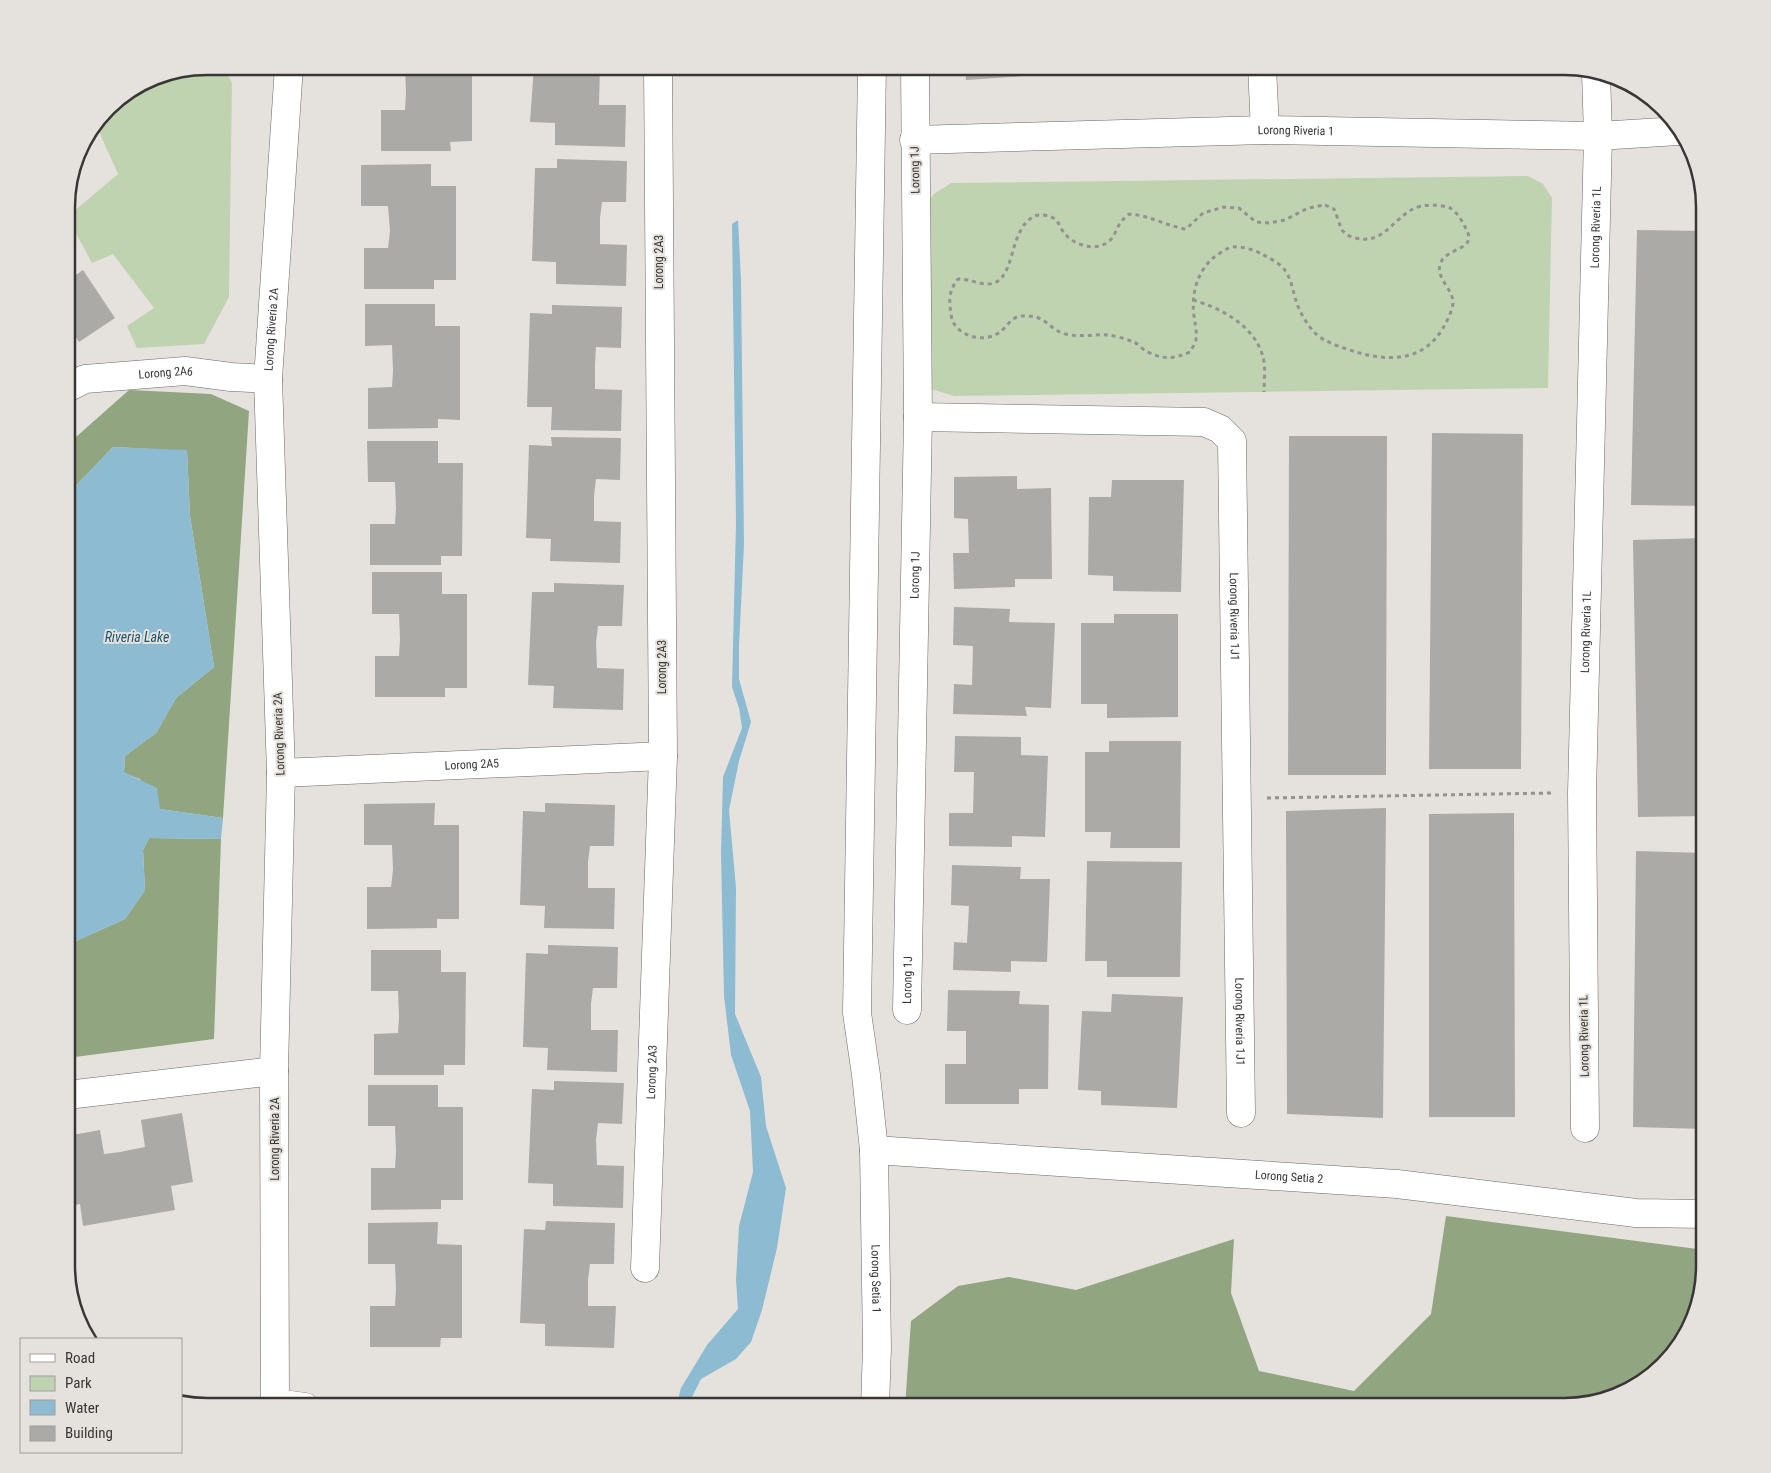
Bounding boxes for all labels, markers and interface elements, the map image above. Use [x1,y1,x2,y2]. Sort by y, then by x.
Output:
street label: Lorong Riveria 1 [1257,123,1334,138]
street label: Lorong 1J [908,146,922,194]
street label: Lorong Riveria 1L [1588,186,1604,268]
street label: Lorong 2A3 [652,235,666,289]
street label: Lorong Riveria 2A [262,287,281,372]
street label: Lorong 2A6 [138,364,194,382]
street label: Lorong 1J [908,551,923,599]
street label: Lorong Riveria 1J1 [1227,572,1242,661]
street label: Lorong Riveria 1L [1578,590,1594,673]
water label: Riveria Lake [105,629,169,645]
street label: Lorong 2A3 [655,640,669,694]
street label: Lorong Riveria 2A [271,692,287,776]
street label: Lorong 2A5 [444,756,499,773]
street label: Lorong 1J [900,956,915,1004]
street label: Lorong Riveria 1J1 [1232,977,1247,1066]
street label: Lorong Riveria 1L [1576,995,1592,1077]
street label: Lorong 2A3 [644,1045,660,1100]
street label: Lorong Riveria 2A [268,1097,282,1181]
street label: Lorong Setia 2 [1255,1168,1324,1186]
street label: Lorong Setia 1 [868,1244,883,1313]
legend [20,1338,182,1453]
text: Road [65,1349,95,1367]
text: Park [65,1374,92,1392]
text: Water [65,1399,100,1417]
text: Building [65,1424,113,1442]

